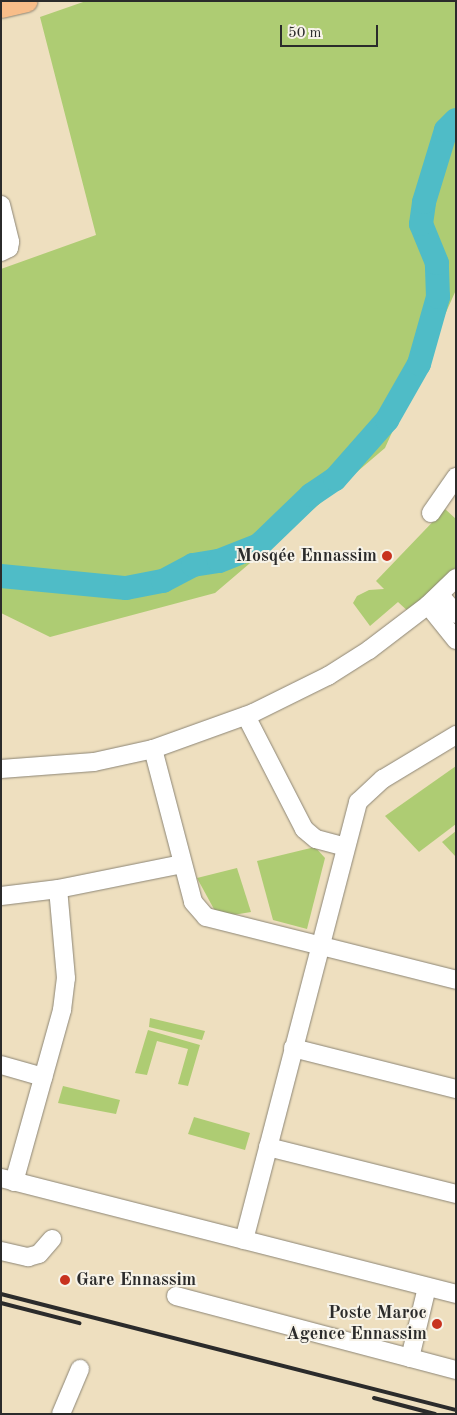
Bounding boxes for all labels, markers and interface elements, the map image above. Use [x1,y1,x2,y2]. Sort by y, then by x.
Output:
scale bar [282,15,380,47]
text: 50 m [288,26,322,41]
place label: Mosqée Ennassim [236,545,377,567]
marker: Mosqée Ennassim [381,550,393,562]
place label: Gare Ennassim [76,1269,196,1291]
marker: Gare Ennassim [58,1273,72,1287]
place label: Poste Maroc Agence Ennassim [286,1303,427,1346]
marker: Poste Maroc Agence Ennassim [431,1318,443,1330]

